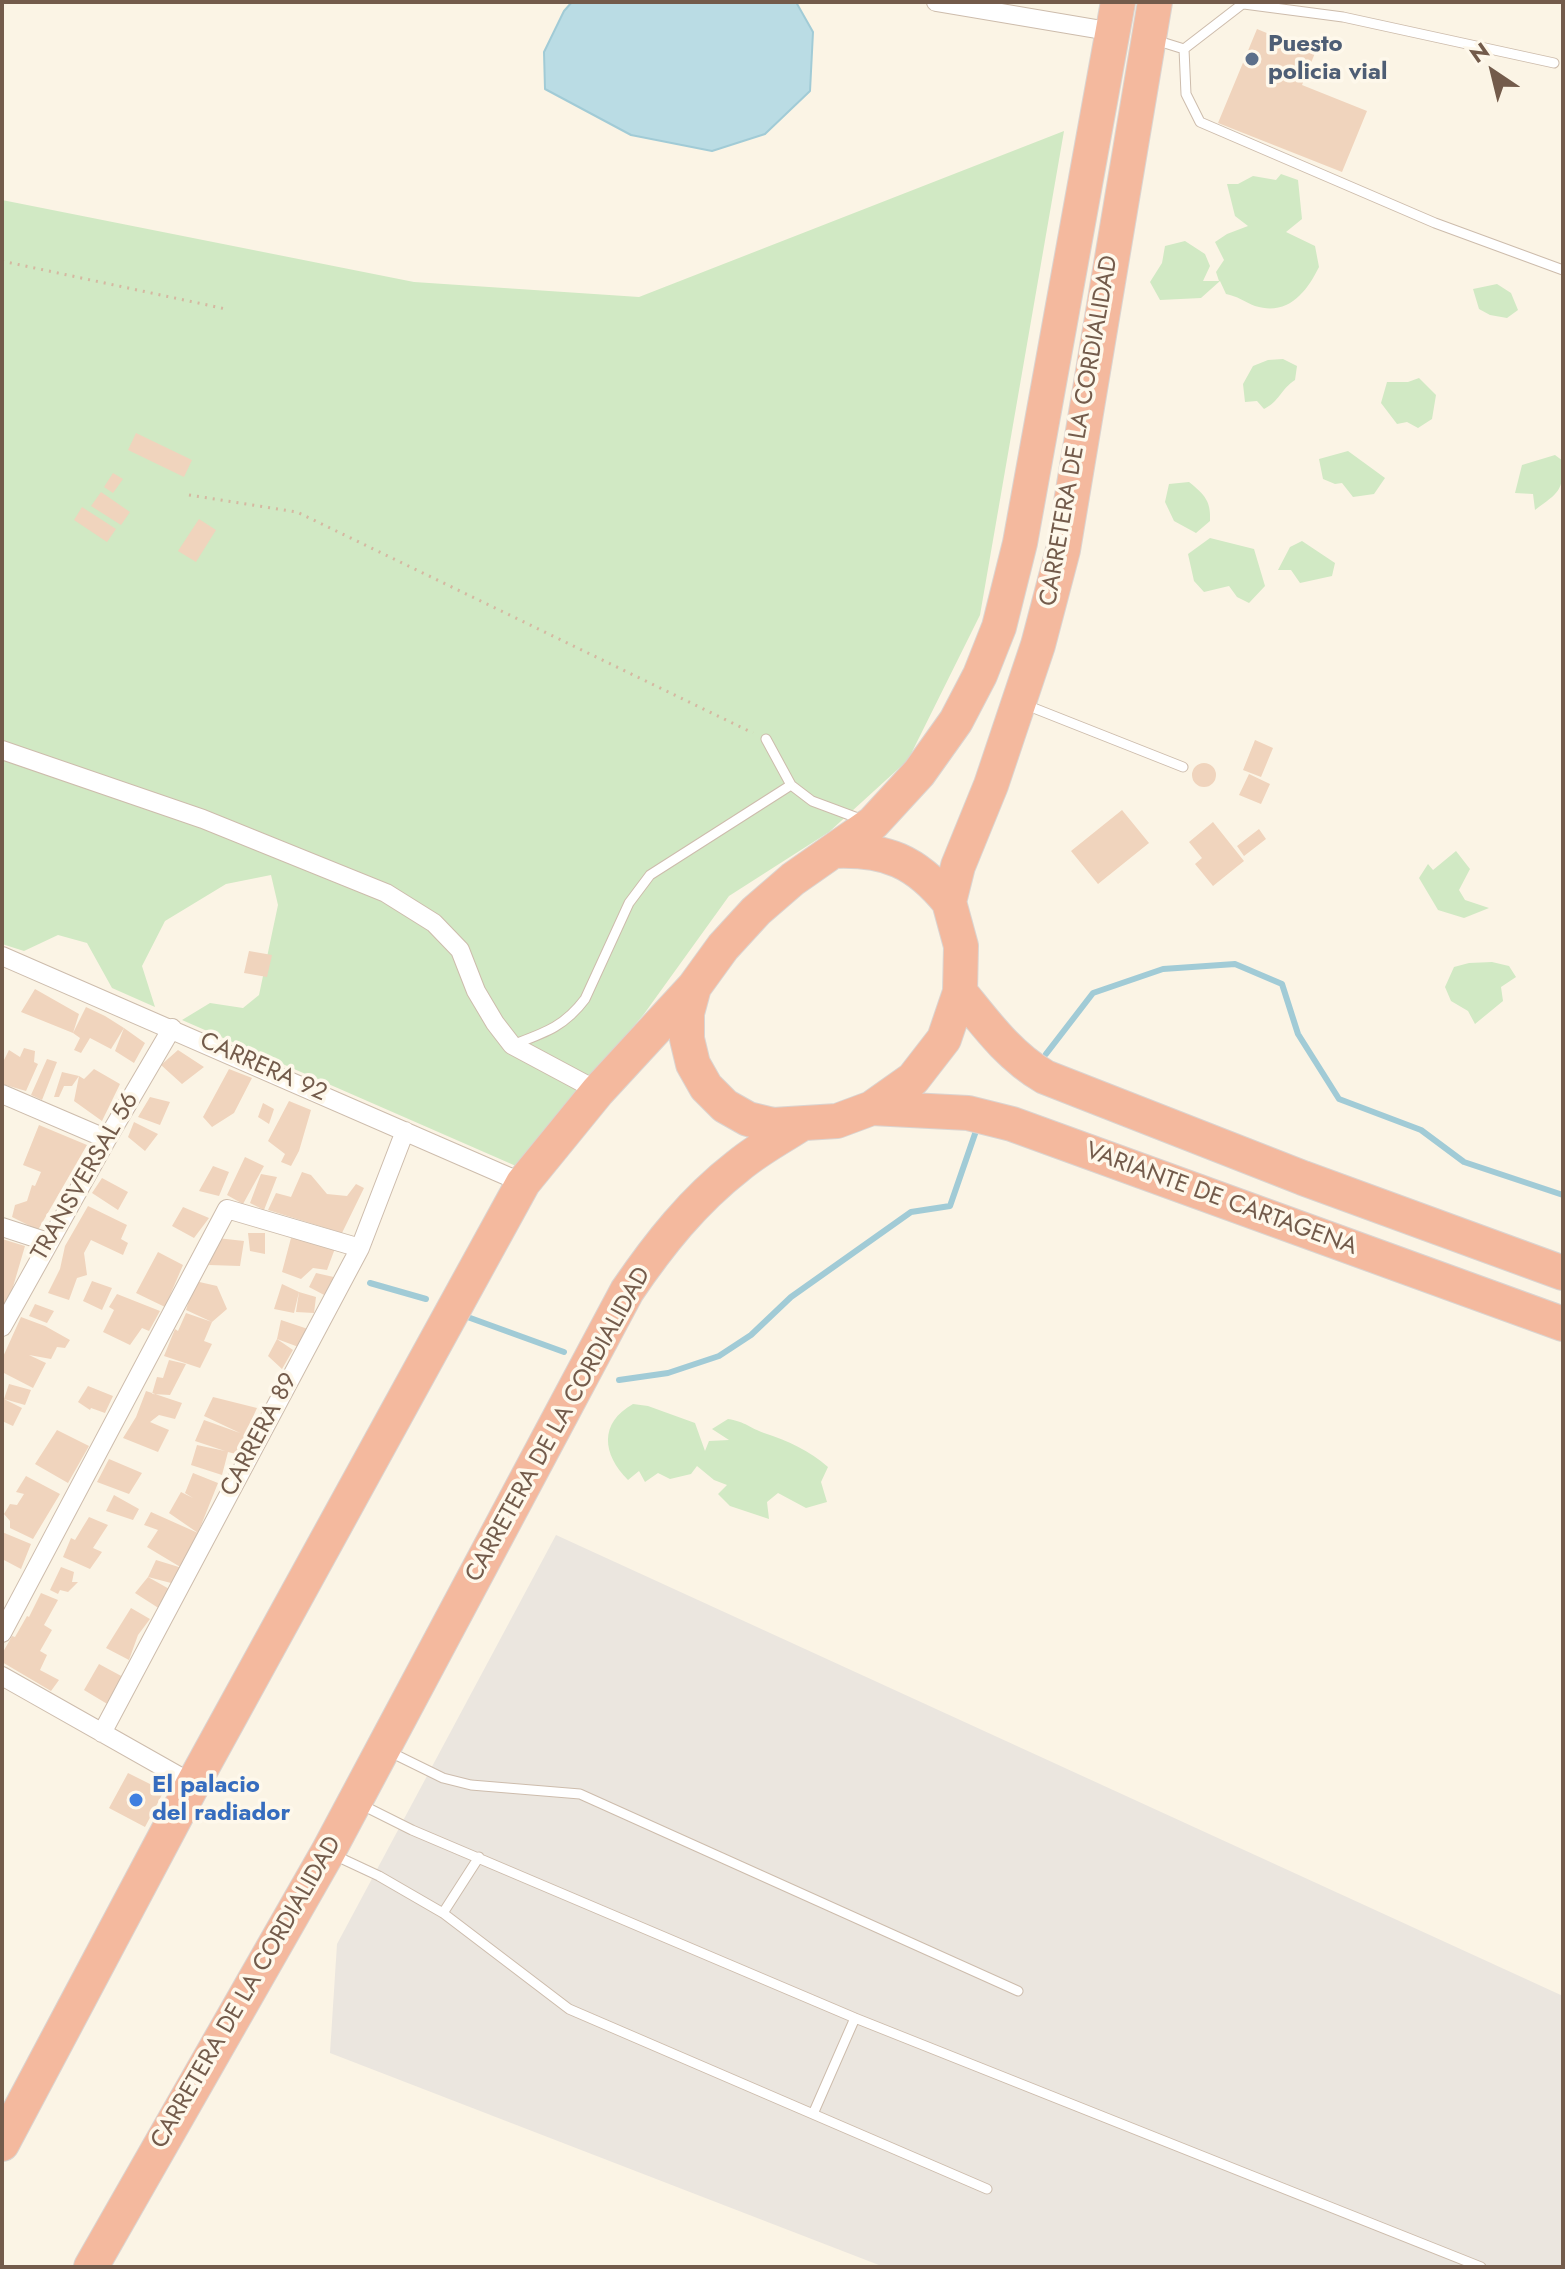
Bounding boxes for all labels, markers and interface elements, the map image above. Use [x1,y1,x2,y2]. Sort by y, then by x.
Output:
place label: Puesto policia vial [1268,31,1387,87]
north arrow [1453,32,1533,112]
text: N [1463,34,1496,70]
marker: Puesto policia vial [1243,50,1261,68]
street label: CARRETERA DE LA CORDIALIDAD [1035,253,1125,609]
street label: CARRERA 92 [195,1027,331,1109]
street label: TRANSVERSAL 56 [26,1088,146,1266]
street label: VARIANTE DE CARTAGENA [1081,1137,1361,1263]
street label: CARRETERA DE LA CORDIALIDAD [460,1263,658,1587]
street label: CARRERA 89 [216,1368,304,1502]
place label: El palacio del radiador [152,1772,290,1828]
marker: El palacio del radiador [127,1791,145,1809]
street label: CARRETERA DE LA CORDIALIDAD [146,1832,348,2154]

